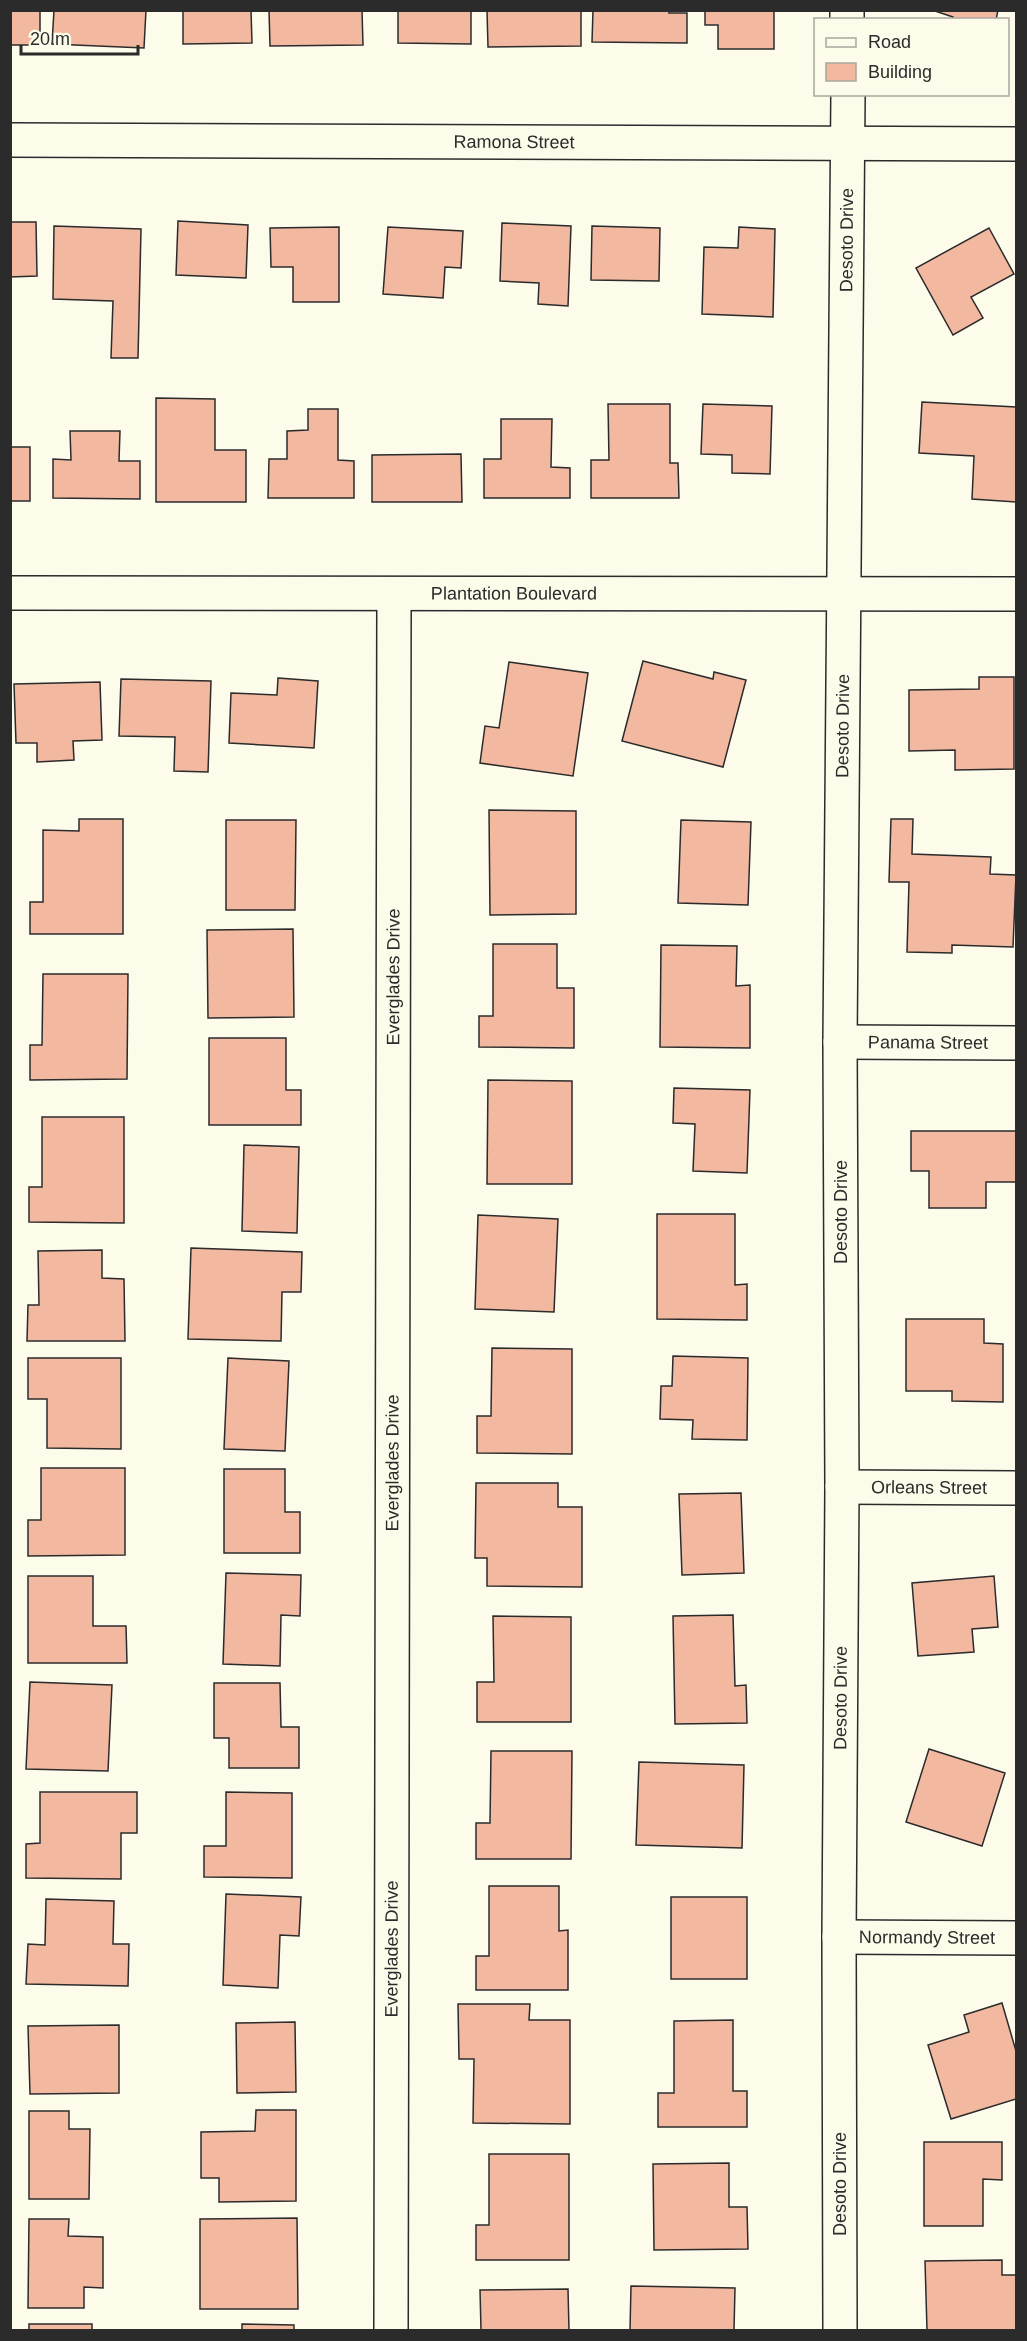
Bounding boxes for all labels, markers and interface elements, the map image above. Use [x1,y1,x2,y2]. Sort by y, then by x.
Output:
scale bar [21,18,138,56]
legend [814,18,1009,96]
text: 20 m [30,29,70,49]
text: Road [868,32,911,52]
text: Building [868,62,932,82]
street label: Ramona Street [453,132,575,152]
street label: Desoto Drive [836,188,857,292]
street label: Plantation Boulevard [431,583,597,604]
street label: Desoto Drive [832,674,853,778]
street label: Everglades Drive [383,908,403,1046]
street label: Panama Street [868,1032,988,1053]
street label: Desoto Drive [831,1160,851,1264]
street label: Everglades Drive [382,1394,403,1532]
street label: Orleans Street [871,1477,987,1498]
street label: Desoto Drive [830,1646,851,1750]
street label: Everglades Drive [382,1880,402,2018]
street label: Normandy Street [859,1927,995,1948]
street label: Desoto Drive [830,2132,850,2236]

